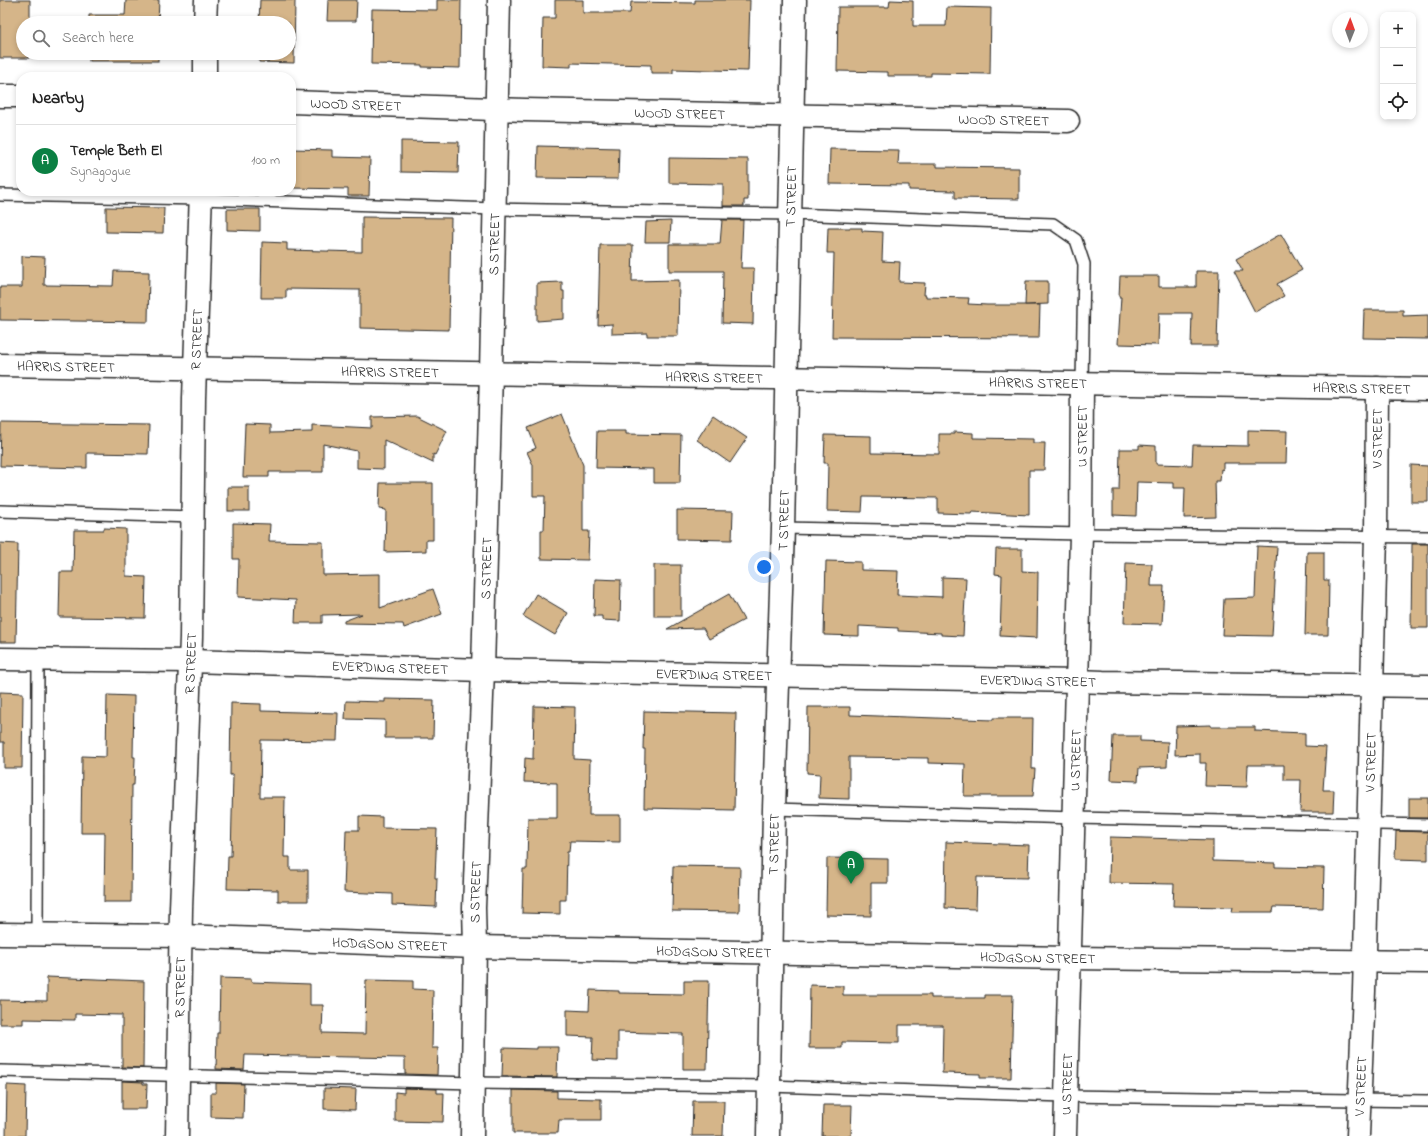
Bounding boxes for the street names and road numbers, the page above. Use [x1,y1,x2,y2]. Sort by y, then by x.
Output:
street label: WOOD STREET [310,94,402,118]
street label: WOOD STREET [634,103,725,126]
street label: WOOD STREET [958,110,1049,133]
street label: T STREET [781,165,803,227]
street label: S STREET [484,213,506,275]
street label: R STREET [186,308,209,370]
street label: HARRIS STREET [17,356,115,379]
street label: HARRIS STREET [341,362,439,384]
street label: HARRIS STREET [665,367,763,390]
street label: HARRIS STREET [989,373,1087,395]
street label: HARRIS STREET [1313,378,1411,401]
street label: U STREET [1072,405,1094,467]
street label: V STREET [1367,408,1389,469]
street label: T STREET [773,489,796,551]
street label: S STREET [476,537,499,600]
street label: R STREET [180,633,203,694]
street label: EVERDING STREET [331,656,448,681]
street label: EVERDING STREET [655,664,772,687]
street label: EVERDING STREET [979,670,1096,694]
street label: U STREET [1065,729,1088,792]
street label: V STREET [1360,732,1383,793]
street label: T STREET [764,813,786,875]
street label: S STREET [465,861,488,923]
street label: HODGSON STREET [332,933,448,958]
street label: HODGSON STREET [656,941,772,964]
street label: HODGSON STREET [980,947,1095,970]
street label: R STREET [170,956,192,1018]
street label: U STREET [1057,1053,1079,1115]
street label: V STREET [1350,1056,1373,1117]

